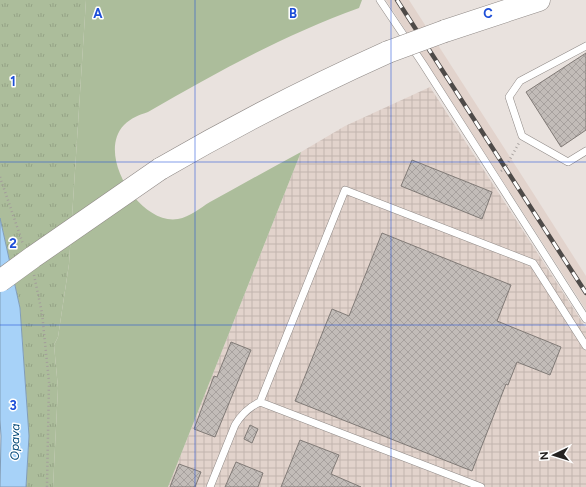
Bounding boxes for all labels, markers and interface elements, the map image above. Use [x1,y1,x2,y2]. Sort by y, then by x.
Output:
text: A [93,6,103,21]
text: B [289,6,297,21]
text: C [483,6,493,21]
text: 1 [10,74,16,89]
text: 2 [9,236,17,251]
text: 3 [9,398,17,413]
water label: Opava [8,424,22,460]
north arrow [534,435,574,475]
text: N [538,451,551,460]

